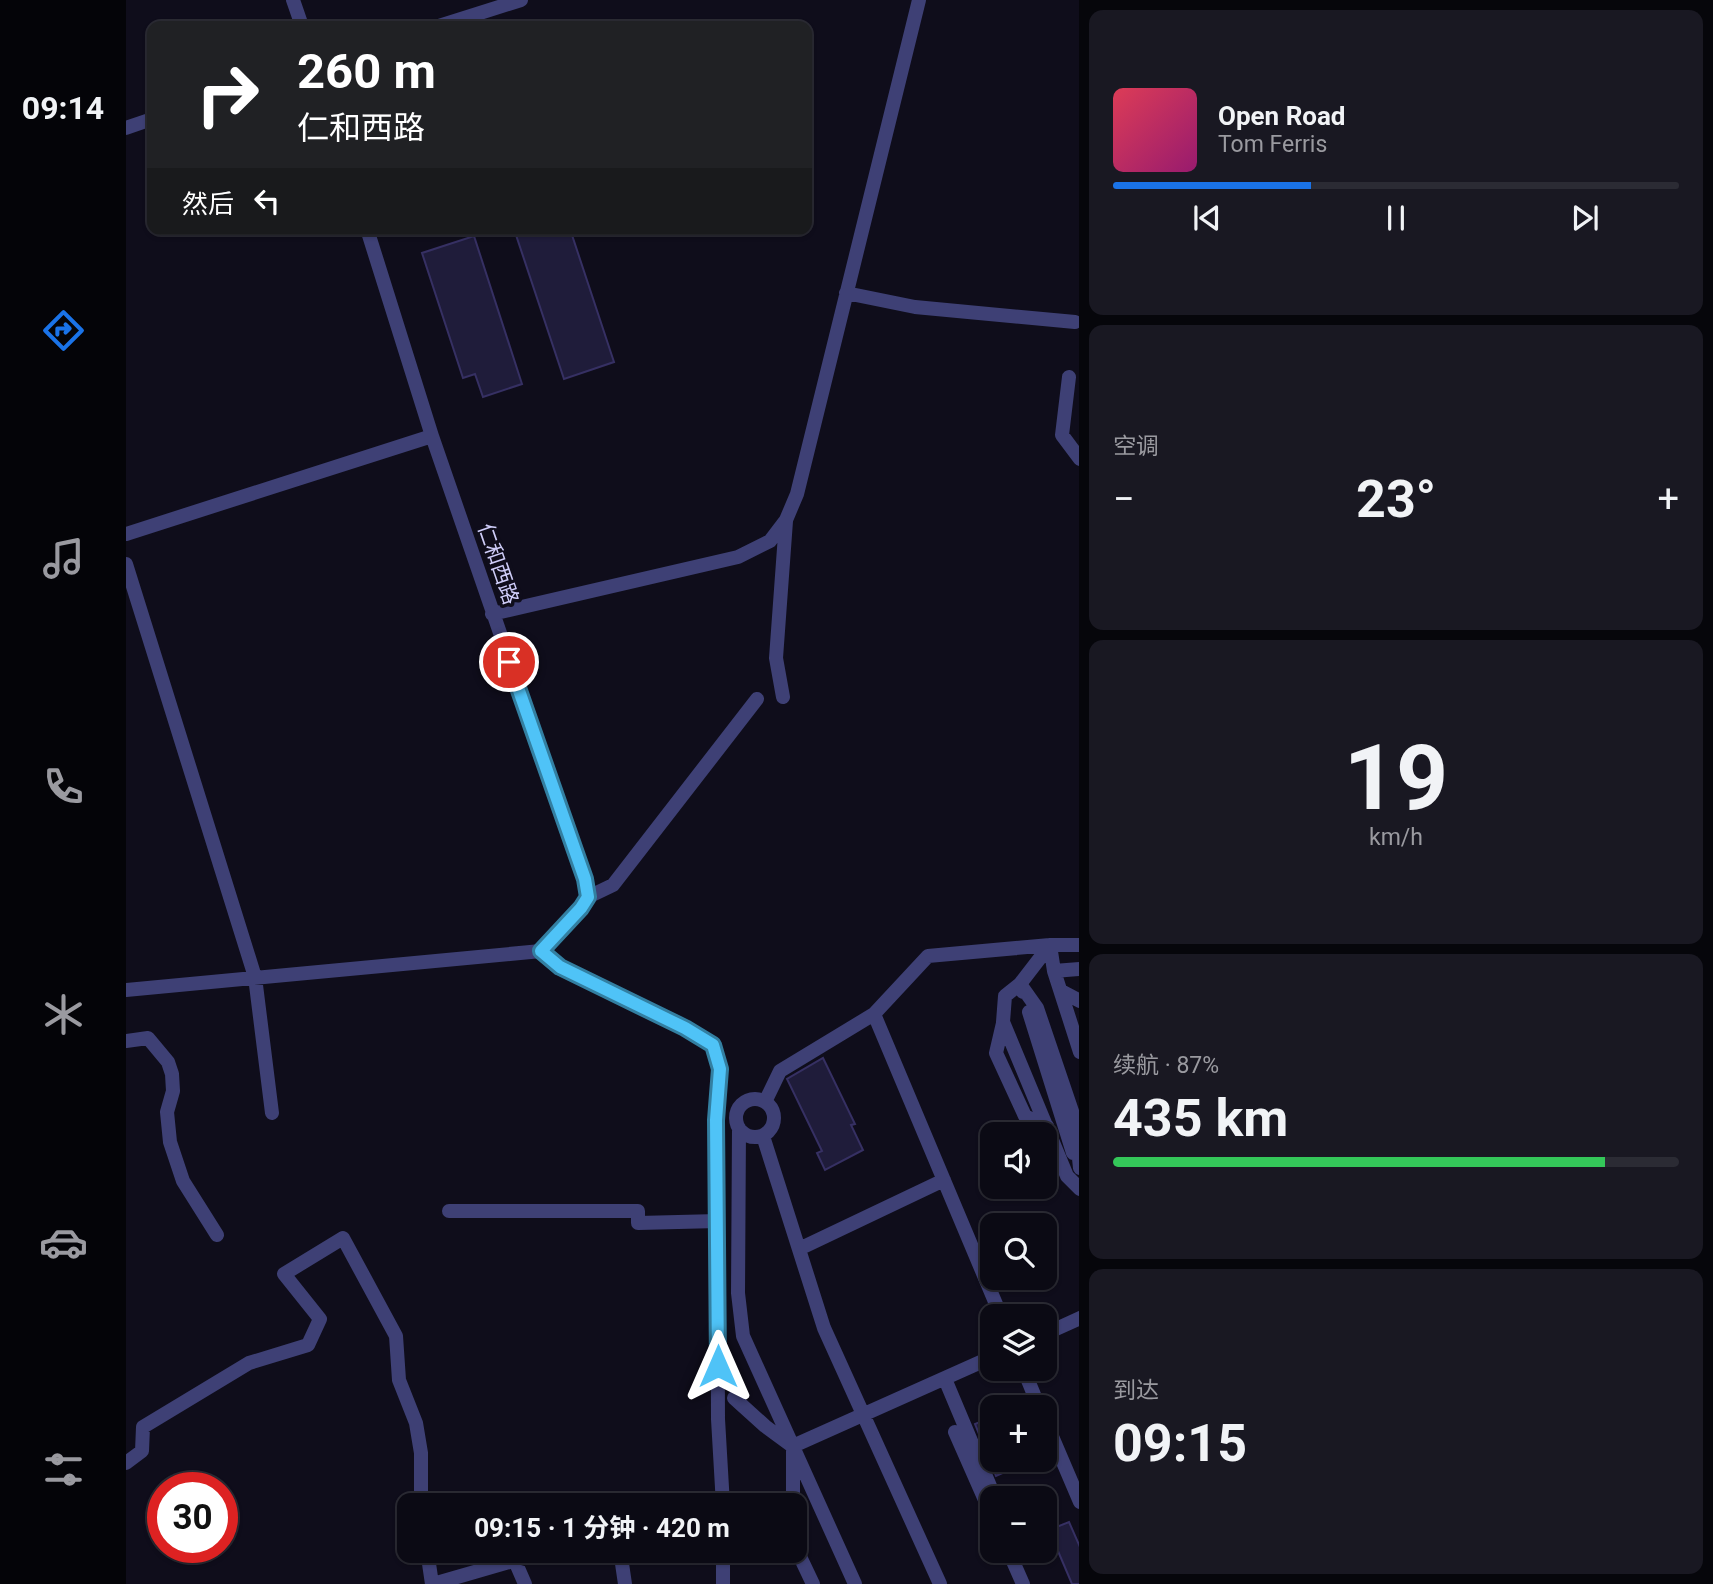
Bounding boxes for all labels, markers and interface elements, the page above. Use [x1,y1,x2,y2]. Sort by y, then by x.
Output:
text: 260 m [297,43,436,100]
icon: right [182,49,273,140]
text: 09:14 [22,89,104,127]
text: Open Road [1218,101,1346,131]
text: 仁和西路 [297,109,425,147]
text: Tom Ferris [1218,131,1327,158]
icon: left [248,182,286,220]
text: 然后 [182,189,234,219]
icon: previous [1188,199,1226,237]
icon: pause [1377,199,1415,237]
icon: next [1566,199,1604,237]
icon: directions [39,306,88,355]
text: 空调 [1113,433,1159,460]
text: 23° [1356,469,1436,530]
text: − [1113,477,1135,521]
text: + [1657,477,1679,521]
street label: 仁和西路 [473,520,523,608]
icon: music [39,534,88,583]
pin [479,632,539,692]
icon: arrive [490,643,528,681]
text: 19 [1344,725,1448,831]
icon: phone [39,762,88,811]
text: km/h [1369,824,1423,851]
icon: climate [39,990,88,1039]
text: 续航 · 87% [1113,1052,1219,1079]
text: 435 km [1113,1088,1288,1149]
map controls [980,1122,1057,1563]
button: sound [980,1122,1057,1199]
button: search [980,1213,1057,1290]
icon: car [39,1218,88,1267]
button: layers [980,1304,1057,1381]
position arrow [681,1329,755,1403]
text: 到达 [1113,1377,1159,1404]
button: + [980,1395,1057,1472]
text: 09:15 [1113,1413,1247,1474]
icon: filters [39,1445,88,1494]
speed limit sign: 30 [147,1472,238,1563]
button: − [980,1486,1057,1563]
text: 09:15 · 1 分钟 · 420 m [474,1513,730,1543]

